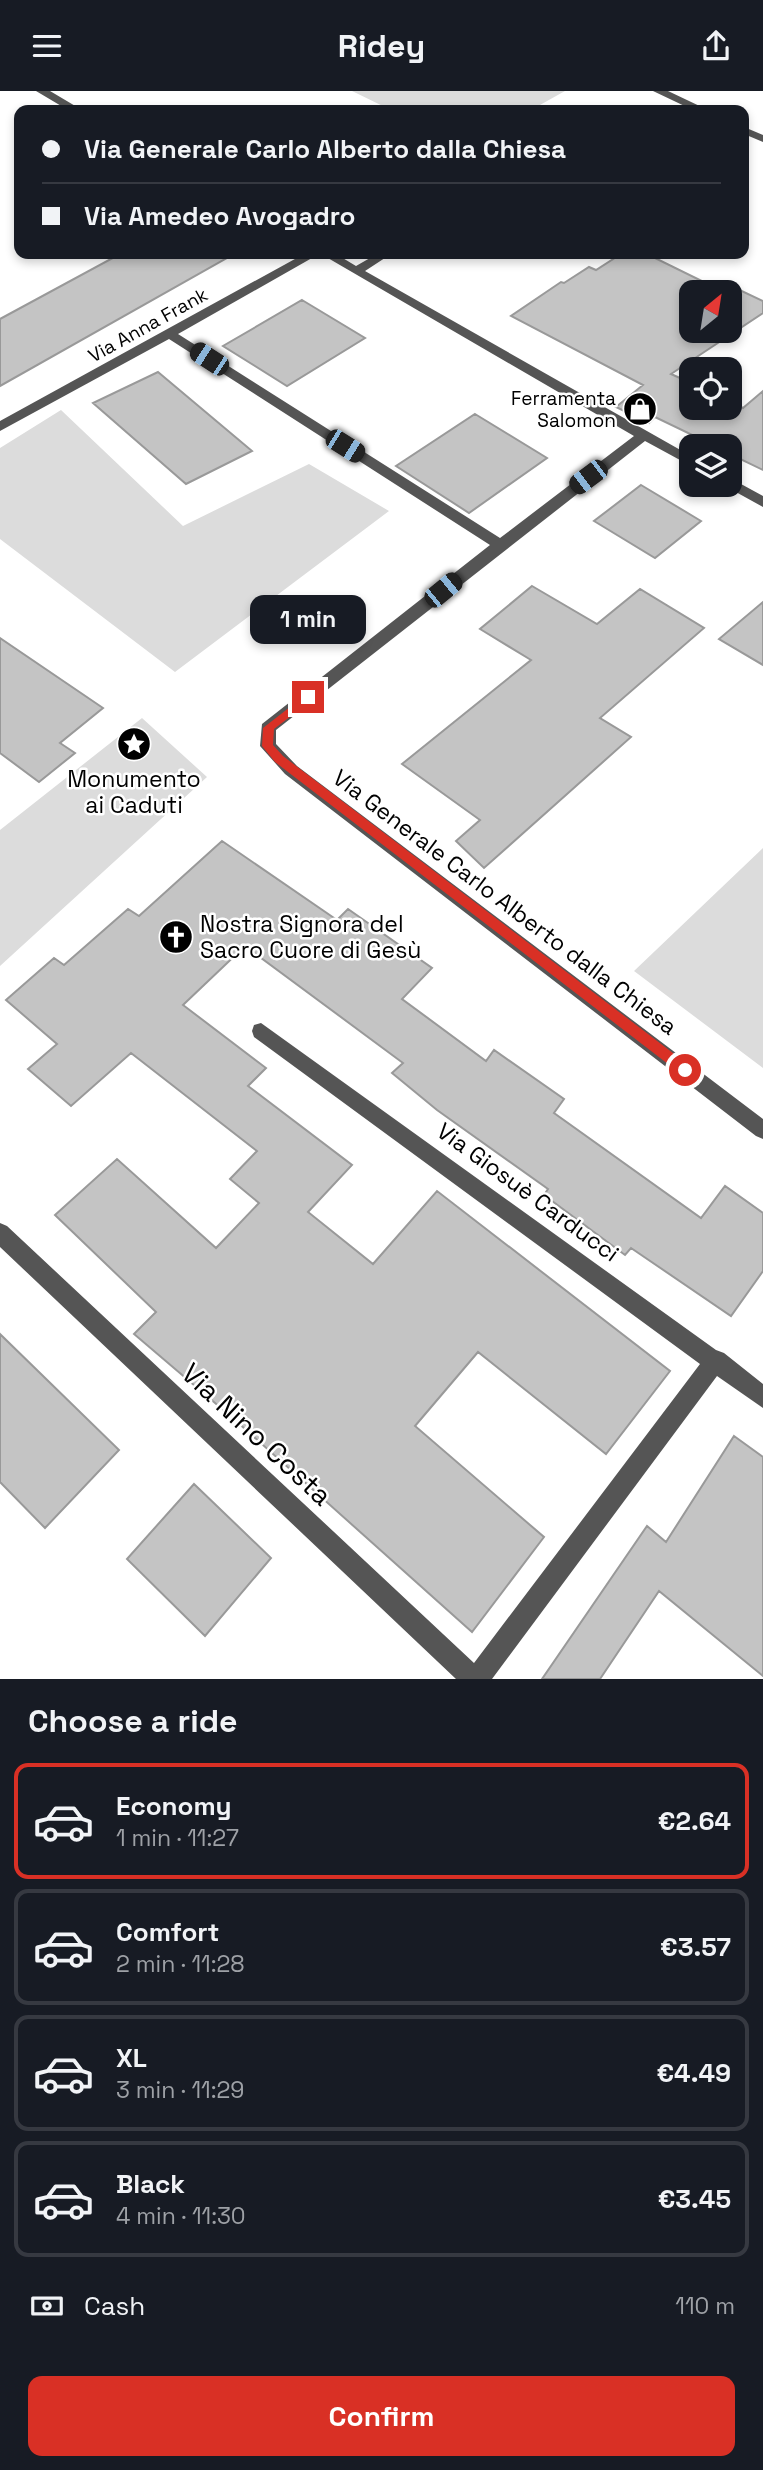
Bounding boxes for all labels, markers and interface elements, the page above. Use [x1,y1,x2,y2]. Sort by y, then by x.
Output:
text: Ridey [338,26,425,66]
icon: menu [28,27,66,65]
icon: share [697,27,735,65]
text: Via Generale Carlo Alberto dalla Chiesa [84,132,566,166]
text: Via Amedeo Avogadro [84,199,356,233]
north arrow [679,280,742,343]
map controls [679,280,742,497]
street label: Via Anna Frank [84,282,212,368]
car [186,339,233,379]
button: locate [679,357,742,420]
place label: Ferramenta Salomon [511,386,616,433]
shop icon: Ferramenta Salomon [621,390,659,428]
car [322,426,369,466]
button: layers [679,434,742,497]
car [565,456,612,498]
car [421,569,466,611]
callout: 1 min [250,595,366,645]
text: 1 min [280,604,336,634]
route end [292,681,324,713]
place icon: Monumento ai Caduti [115,725,153,763]
street label: Via Generale Carlo Alberto dalla Chiesa [327,763,683,1041]
place label: Monumento ai Caduti [67,764,201,820]
place label: Nostra Signora del Sacro Cuore di Gesù [200,909,421,965]
church icon: Nostra Signora del Sacro Cuore di Gesù [157,918,195,956]
route start [669,1054,701,1086]
street label: Via Giosuè Carducci [431,1116,625,1268]
street label: Via Nino Costa [174,1355,340,1513]
text: Choose a ride [28,1701,238,1741]
text: Economy [116,1789,232,1823]
icon: car [32,1790,95,1853]
text: €2.64 [658,1804,731,1838]
text: 1 min · 11:27 [116,1823,239,1853]
text: Comfort [116,1915,219,1949]
icon: car [32,1916,95,1979]
text: €3.57 [660,1930,731,1964]
text: 2 min · 11:28 [116,1949,245,1979]
text: XL [116,2041,147,2075]
icon: car [32,2042,95,2105]
text: €4.49 [656,2056,731,2090]
text: 3 min · 11:29 [116,2075,244,2105]
text: Black [116,2167,185,2201]
icon: car [32,2168,95,2231]
text: €3.45 [658,2182,731,2216]
text: 4 min · 11:30 [116,2201,246,2231]
icon: cash [28,2287,66,2325]
text: Cash [84,2289,145,2323]
text: 110 m [675,2291,735,2321]
button: Confirm [28,2376,735,2456]

